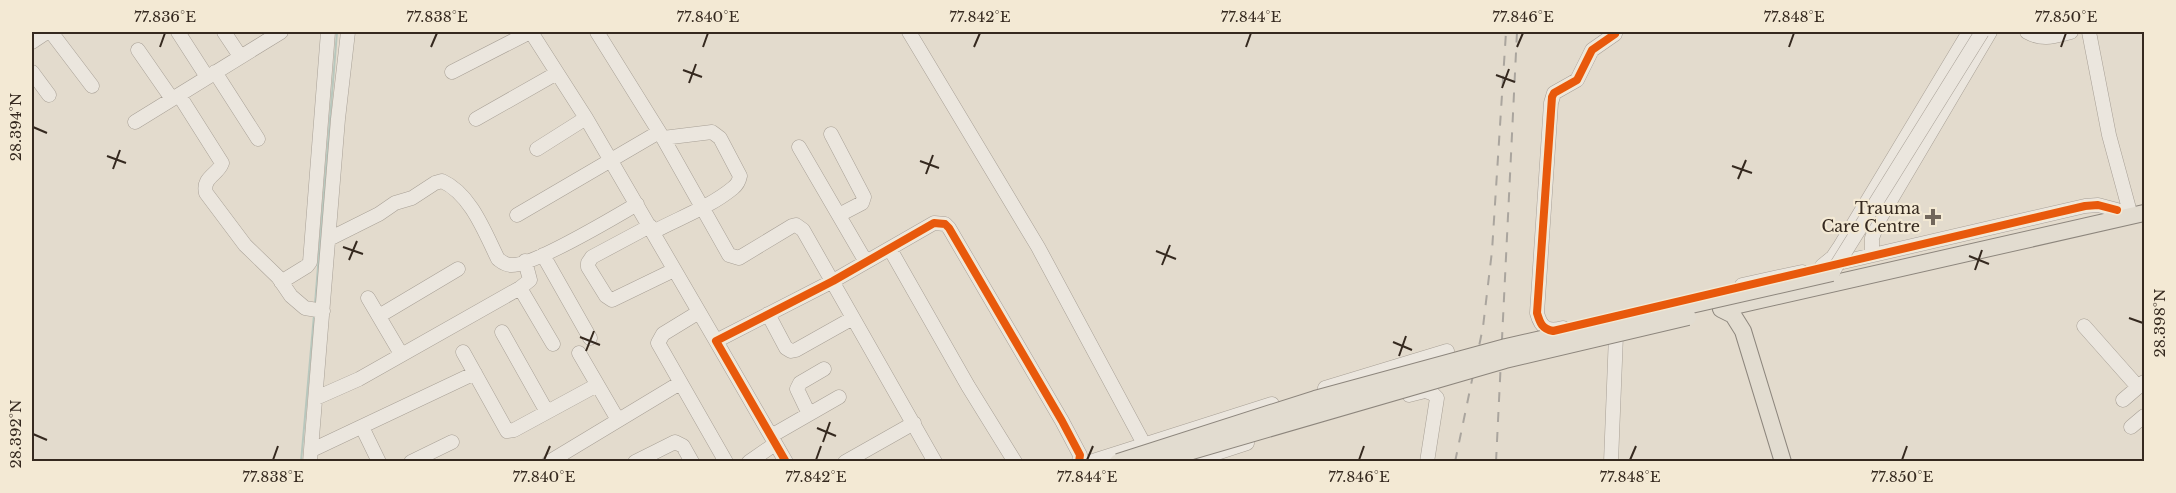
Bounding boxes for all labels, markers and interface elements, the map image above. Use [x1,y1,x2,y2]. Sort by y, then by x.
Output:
text: 77.836°E [134,7,196,26]
text: 77.838°E [406,7,468,26]
text: 77.840°E [677,7,740,26]
text: 77.842°E [949,7,1011,26]
text: 77.844°E [1221,7,1281,26]
text: 77.846°E [1492,7,1554,26]
text: 77.848°E [1763,7,1825,26]
text: 77.850°E [2035,7,2097,26]
text: 28.394°N [6,93,25,161]
place label: Trauma Care Centre [1821,198,1920,236]
marker: Trauma Care Centre [1924,208,1942,226]
text: 28.398°N [2150,288,2169,358]
text: 28.392°N [6,399,25,469]
text: 77.838°E [242,467,304,486]
text: 77.840°E [513,467,576,486]
text: 77.842°E [785,467,847,486]
text: 77.844°E [1057,467,1117,486]
text: 77.846°E [1328,467,1390,486]
text: 77.848°E [1599,467,1661,486]
text: 77.850°E [1871,467,1933,486]

